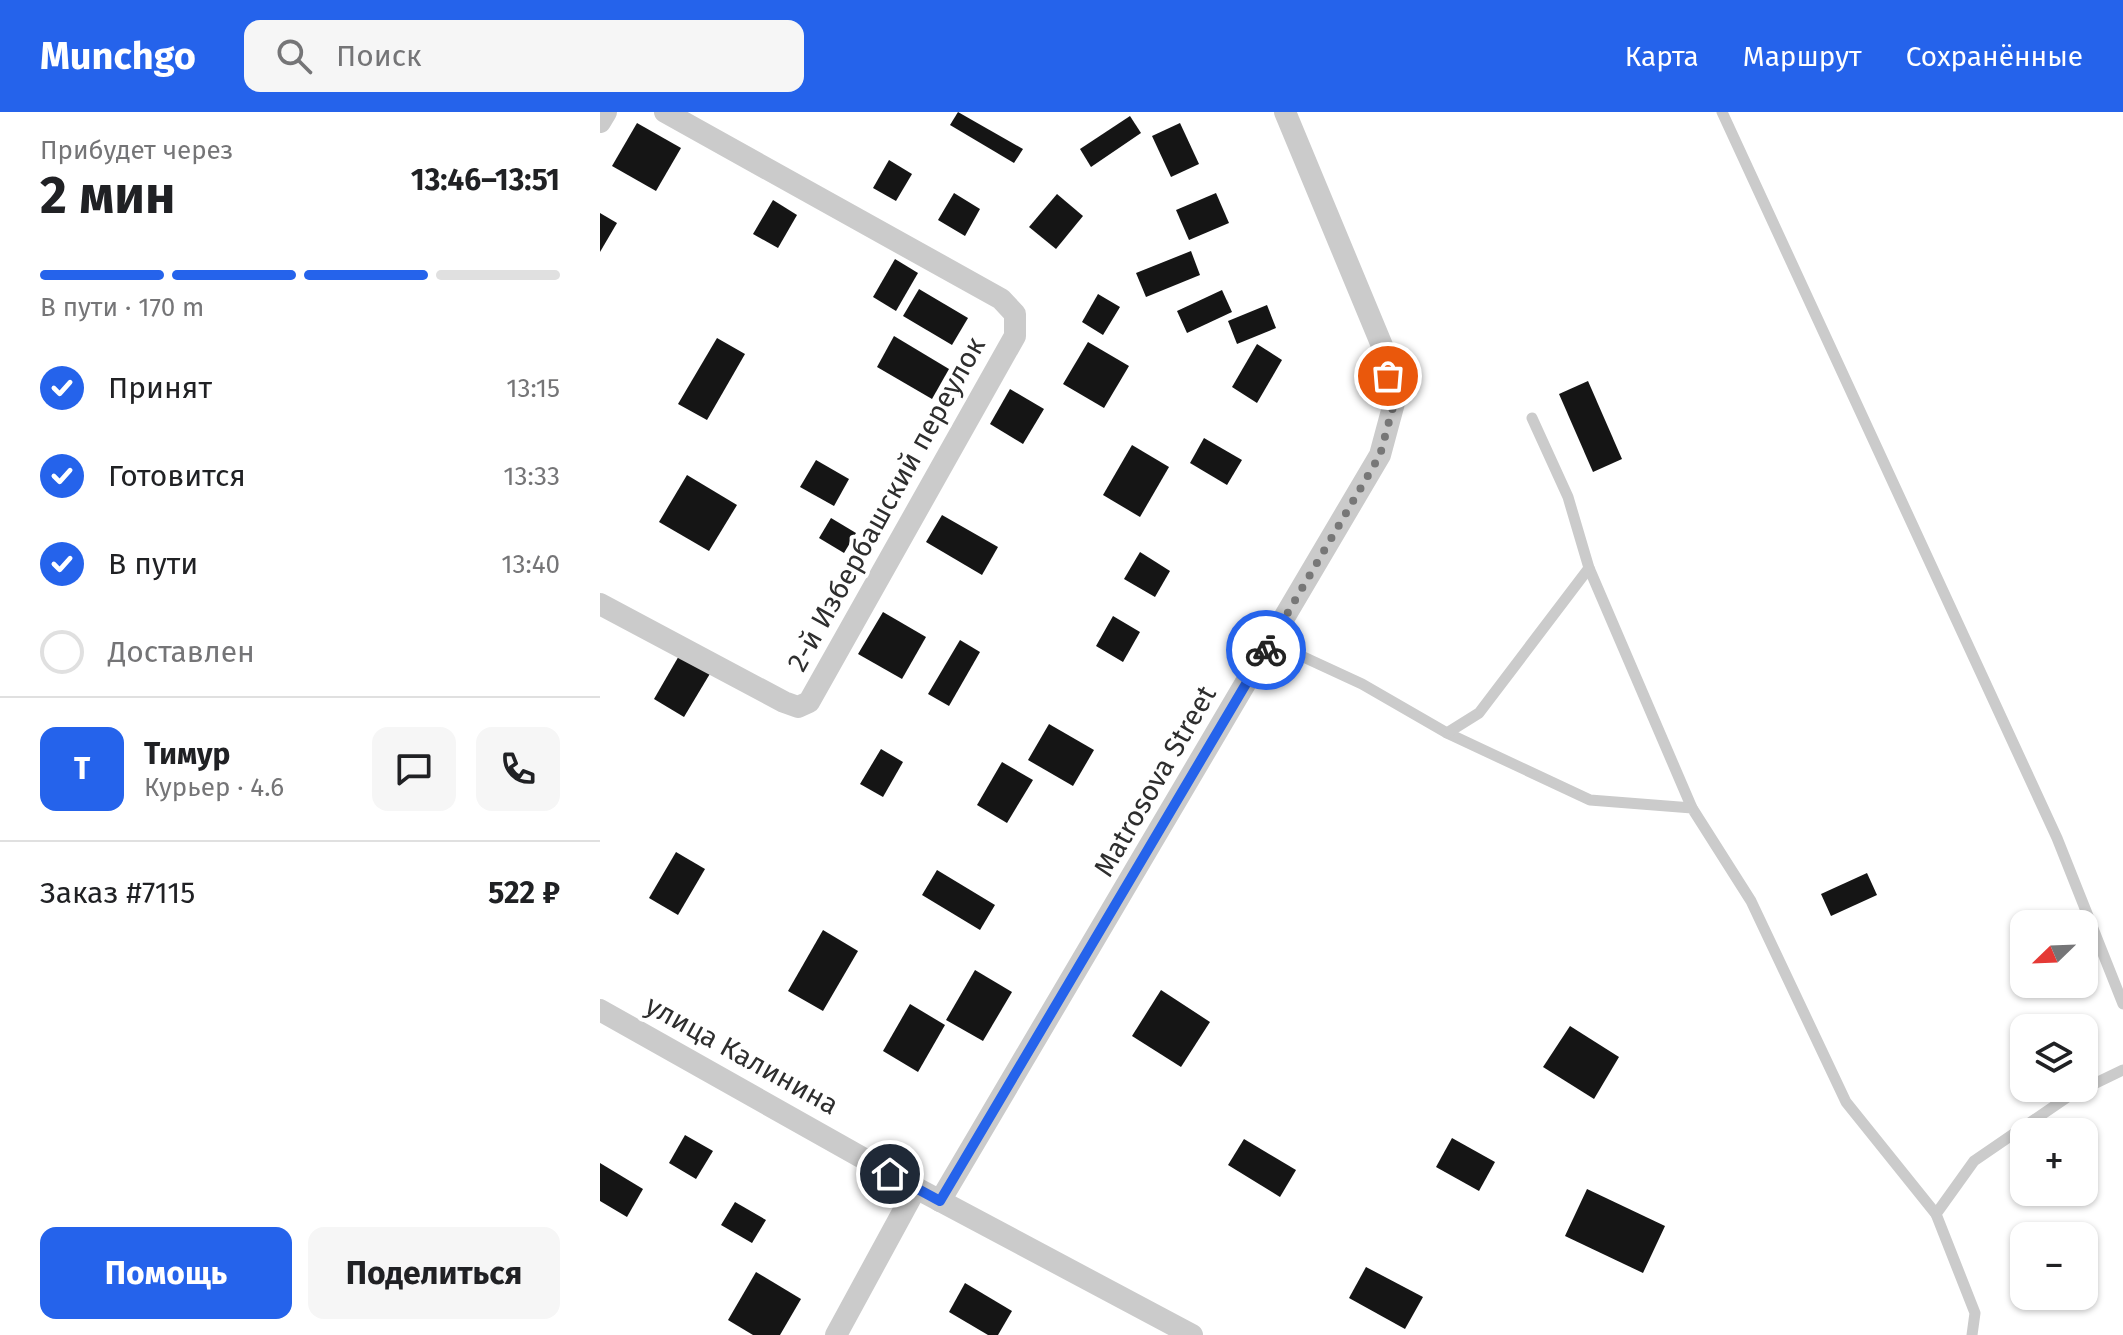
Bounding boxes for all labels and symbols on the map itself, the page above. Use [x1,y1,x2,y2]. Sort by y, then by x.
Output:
street label: 2-й Избербашский переулок [780,331,992,677]
pin [1354,342,1422,410]
courier [1226,610,1306,690]
street label: Matrosova Street [1087,679,1223,882]
north arrow [2010,910,2098,998]
street label: улица Калинина [640,988,844,1122]
pin [856,1140,924,1208]

